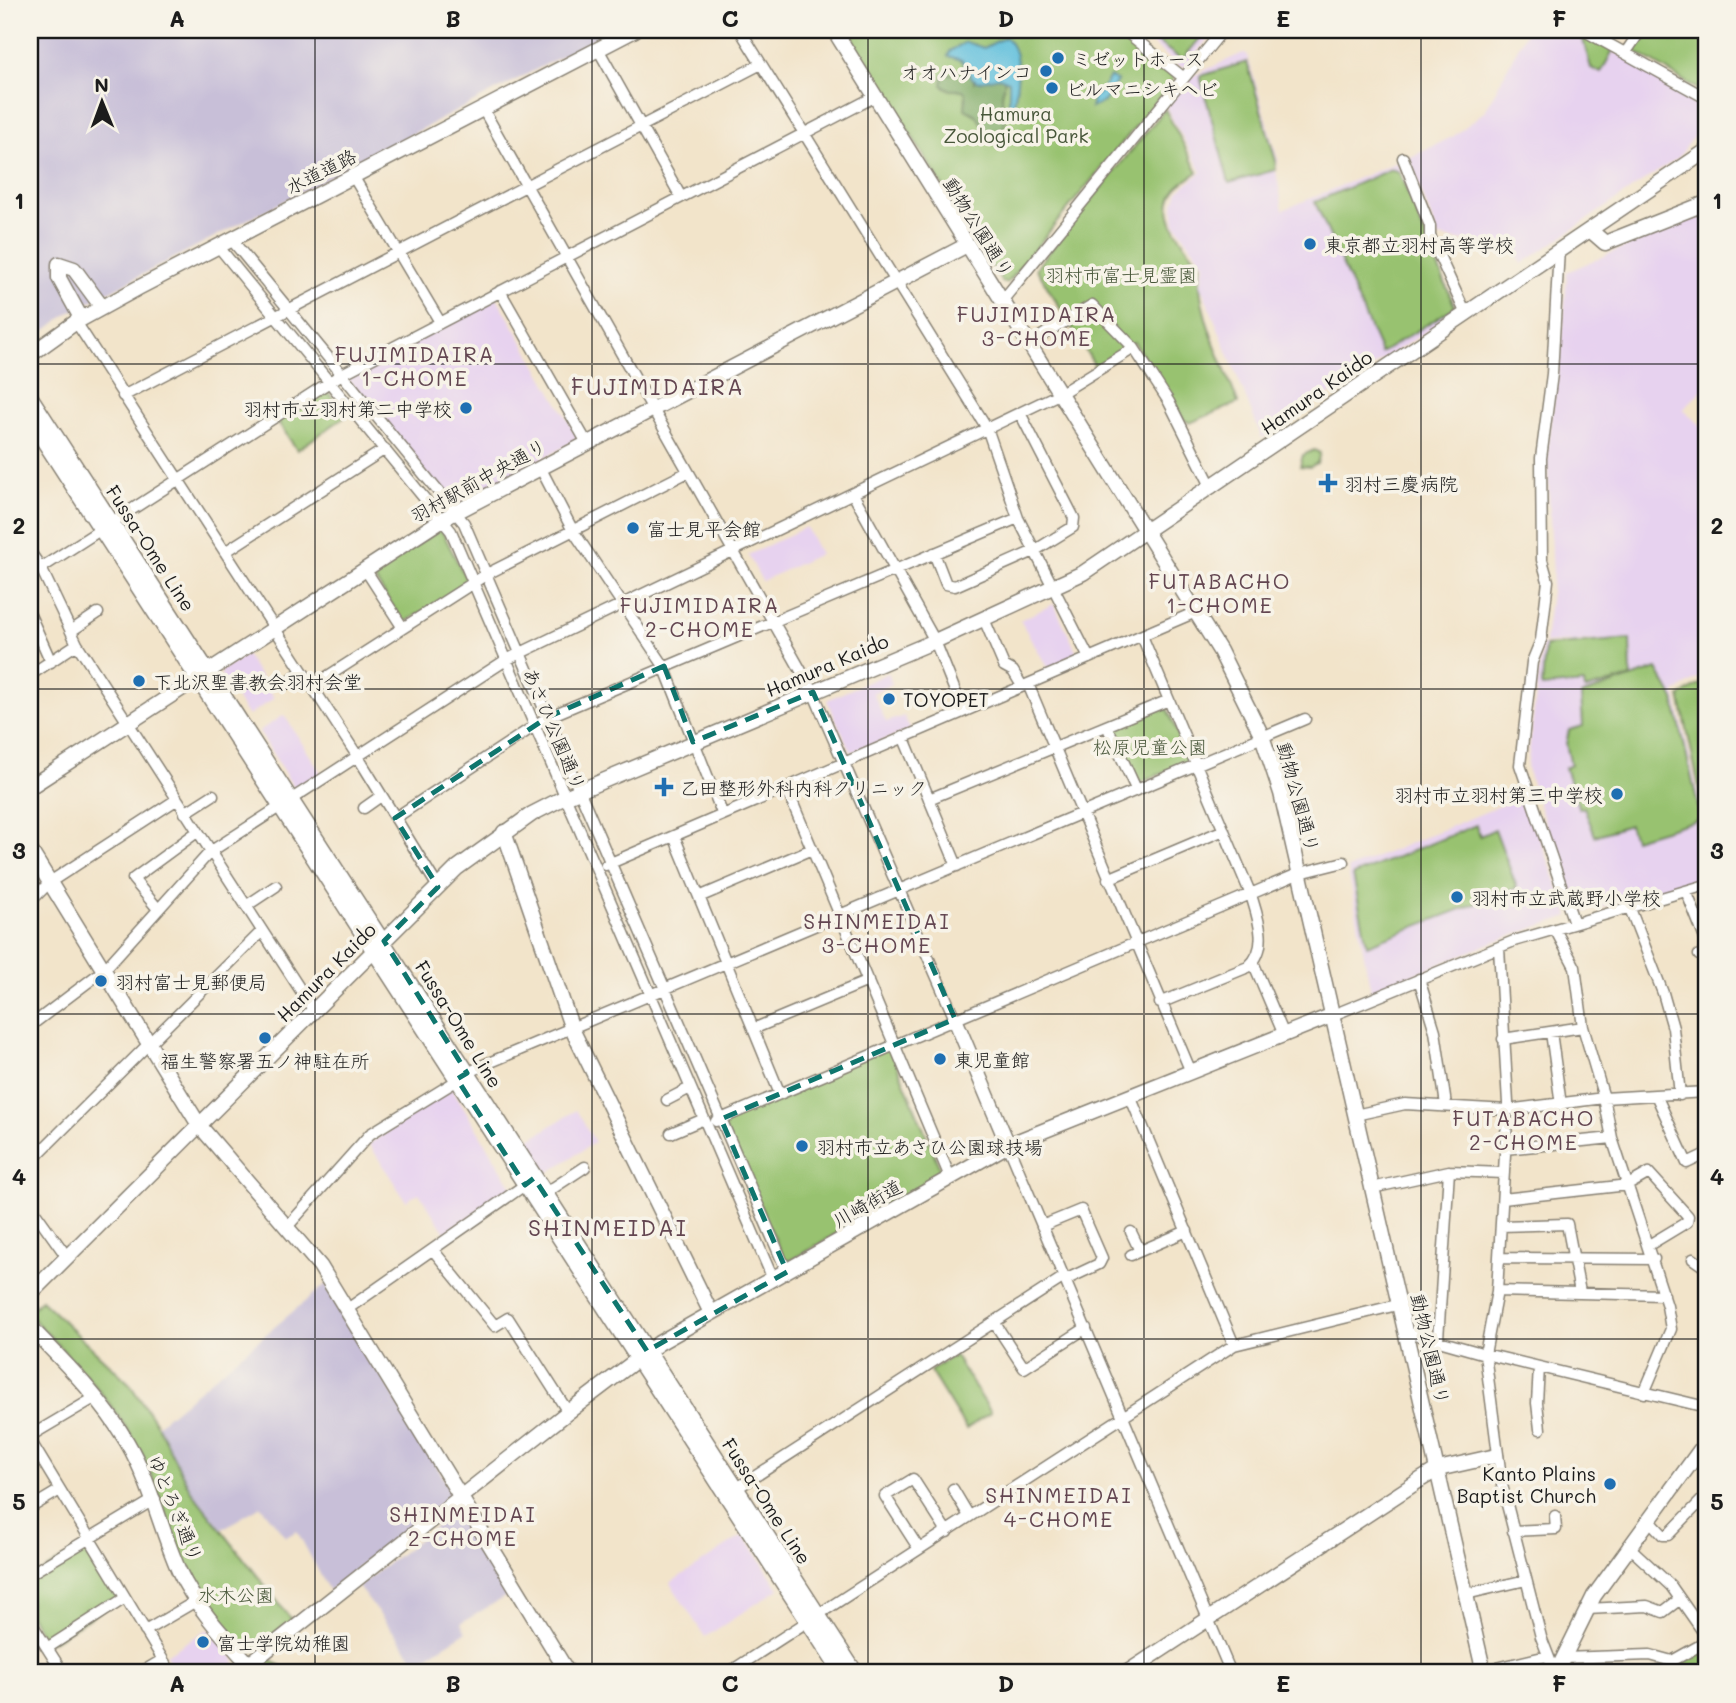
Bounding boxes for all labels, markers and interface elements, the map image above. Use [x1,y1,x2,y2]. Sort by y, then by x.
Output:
text: A [169,3,185,33]
text: B [445,3,461,33]
text: C [721,3,739,33]
text: D [998,3,1014,33]
text: E [1276,3,1290,33]
text: F [1552,3,1566,33]
place label: ミゼットホース [1072,46,1204,71]
marker: ミゼットホース [1050,50,1066,66]
place label: オオハナインコ [901,59,1032,84]
marker: オオハナインコ [1038,63,1054,79]
north arrow [66,66,136,136]
text: N [94,72,109,97]
place label: ビルマニシキヘビ [1066,76,1218,101]
marker: ビルマニシキヘビ [1044,80,1060,96]
park label: Hamura Zoological Park [943,101,1089,148]
street label: 水道道路 [281,143,361,199]
street label: 動物公園通り [938,172,1020,282]
text: 1 [14,185,24,215]
text: 1 [1712,185,1722,215]
place label: 東京都立羽村高等学校 [1324,232,1514,257]
marker: 東京都立羽村高等学校 [1302,236,1318,252]
park label: 羽村市富士見霊園 [1045,262,1197,287]
district label: FUJIMIDAIRA 3-CHOME [957,300,1117,351]
district label: FUJIMIDAIRA 1-CHOME [335,340,495,391]
street label: Hamura Kaido [1255,344,1377,440]
district label: FUJIMIDAIRA [571,371,745,401]
place label: 羽村市立羽村第二中学校 [243,396,452,421]
marker: 羽村市立羽村第二中学校 [458,400,474,416]
street label: 羽村駅前中央通り [405,432,551,528]
place label: 羽村三慶病院 [1344,471,1458,496]
marker: 羽村三慶病院 [1318,473,1338,493]
street label: Fussa-Ome Line [101,480,201,616]
text: 2 [13,510,25,540]
text: 2 [1711,510,1723,540]
place label: 富士見平会館 [647,516,761,541]
marker: 富士見平会館 [625,520,641,536]
district label: FUTABACHO 1-CHOME [1149,567,1291,618]
district label: FUJIMIDAIRA 2-CHOME [620,591,780,642]
street label: Hamura Kaido [762,628,892,702]
street label: あさひ公園通り [518,663,592,795]
place label: 下北沢聖書教会羽村会堂 [153,669,362,694]
marker: 下北沢聖書教会羽村会堂 [131,673,147,689]
place label: TOYOPET [903,687,989,712]
marker: TOYOPET [881,691,897,707]
park label: 松原児童公園 [1093,734,1207,759]
street label: 動物公園通り [1272,739,1326,855]
place label: 乙田整形外科内科クリニック [680,775,927,800]
marker: 乙田整形外科内科クリニック [654,777,674,797]
place label: 羽村市立羽村第三中学校 [1394,782,1603,807]
marker: 羽村市立羽村第三中学校 [1609,786,1625,802]
text: 3 [12,835,26,865]
text: 3 [1710,835,1724,865]
place label: 羽村市立武蔵野小学校 [1471,885,1661,910]
marker: 羽村市立武蔵野小学校 [1449,889,1465,905]
district label: SHINMEIDAI 3-CHOME [803,907,951,958]
street label: Hamura Kaido [271,917,381,1027]
street label: Fussa-Ome Line [410,956,508,1092]
place label: 羽村富士見郵便局 [115,969,267,994]
marker: 羽村富士見郵便局 [93,973,109,989]
marker: 福生警察署五ノ神駐在所 [257,1030,273,1046]
place label: 東児童館 [954,1047,1030,1072]
place label: 福生警察署五ノ神駐在所 [160,1048,370,1073]
marker: 東児童館 [932,1051,948,1067]
district label: FUTABACHO 2-CHOME [1453,1104,1595,1155]
place label: 羽村市立あさひ公園球技場 [816,1134,1043,1159]
marker: 羽村市立あさひ公園球技場 [794,1138,810,1154]
text: 4 [12,1161,26,1191]
text: 4 [1710,1161,1724,1191]
street label: 川崎街道 [828,1173,906,1233]
district label: SHINMEIDAI [528,1212,688,1242]
street label: 動物公園通り [1406,1291,1456,1407]
street label: Fussa-Ome Line [717,1433,817,1569]
street label: ゆとろぎ通り [143,1450,209,1566]
place label: Kanto Plains Baptist Church [1457,1461,1596,1508]
marker: Kanto Plains Baptist Church [1602,1476,1618,1492]
district label: SHINMEIDAI 4-CHOME [985,1481,1133,1532]
text: 5 [12,1486,26,1516]
text: 5 [1710,1486,1724,1516]
district label: SHINMEIDAI 2-CHOME [389,1500,537,1551]
park label: 水木公園 [198,1582,274,1607]
place label: 富士学院幼稚園 [217,1630,350,1655]
marker: 富士学院幼稚園 [195,1634,211,1650]
text: A [169,1668,185,1698]
text: B [445,1668,461,1698]
text: C [721,1668,739,1698]
text: D [998,1668,1014,1698]
text: E [1276,1668,1290,1698]
text: F [1552,1668,1566,1698]

